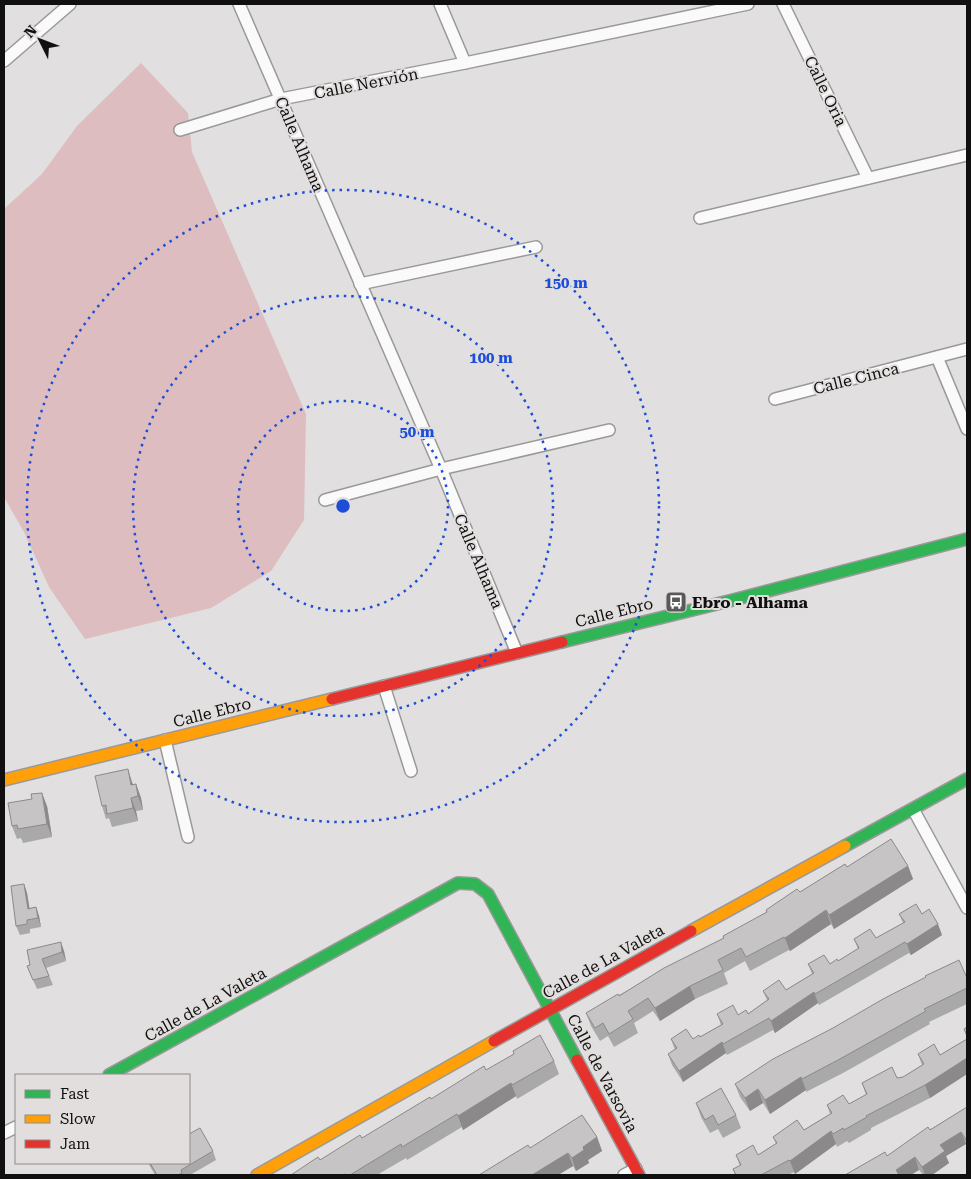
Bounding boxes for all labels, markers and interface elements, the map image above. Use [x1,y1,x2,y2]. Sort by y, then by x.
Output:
north arrow [15,15,65,65]
text: N [21,22,40,41]
street label: Calle Oria [800,53,851,130]
street label: Calle Nervión [312,64,420,103]
street label: Calle Alhama [271,94,328,195]
text: 150 m [544,274,588,292]
text: 100 m [469,349,513,367]
street label: Calle Cinca [811,359,901,398]
text: 50 m [399,423,435,441]
centre of rings [334,497,352,515]
street label: Calle Alhama [450,511,507,612]
bus stop icon: Ebro - Alhama [664,590,688,614]
place label: Ebro - Alhama [692,593,809,612]
street label: Calle Ebro [573,594,655,631]
street label: Calle Ebro [171,694,253,731]
street label: Calle de La Valeta [539,920,668,1003]
street label: Calle de La Valeta [141,963,270,1046]
street label: Calle de Varsovia [563,1011,642,1136]
legend [15,1074,190,1164]
text: Fast [60,1085,90,1103]
text: Slow [60,1110,96,1128]
text: Jam [60,1135,90,1153]

